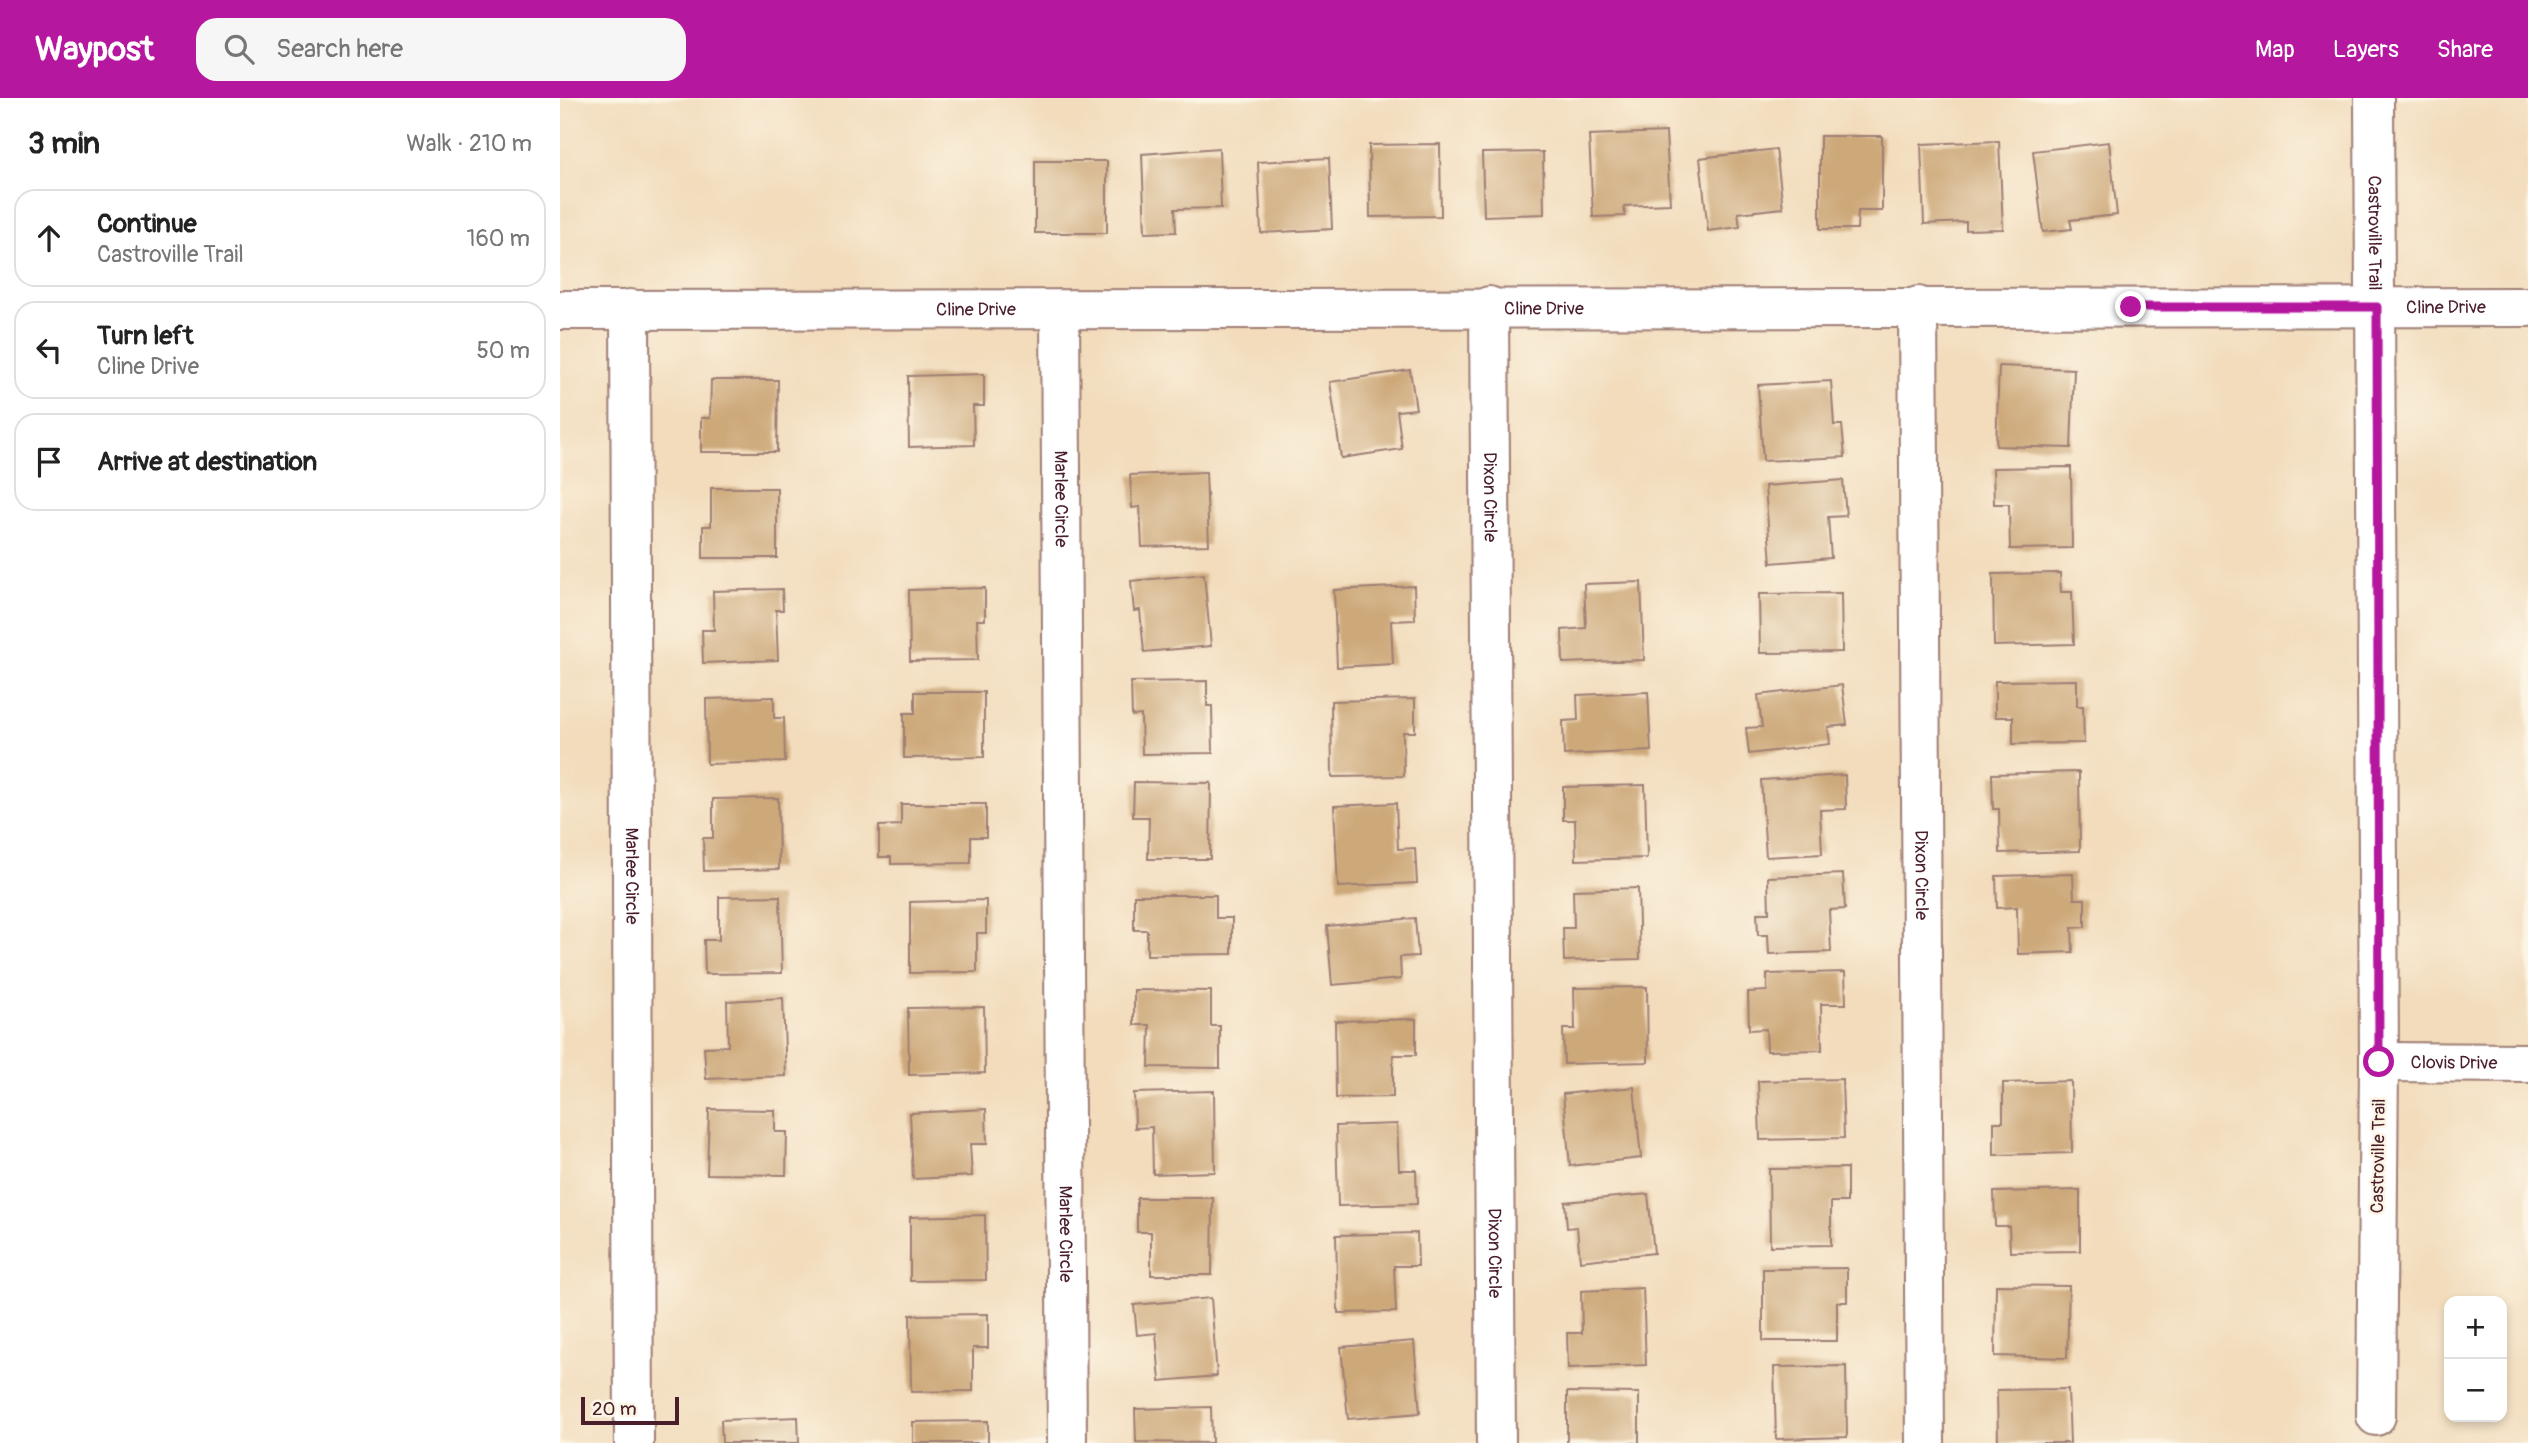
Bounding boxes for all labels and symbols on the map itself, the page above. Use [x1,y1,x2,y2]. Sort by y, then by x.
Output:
street label: Castroville Trail [2362,175,2386,291]
route end [2115,291,2146,322]
street label: Cline Drive [2406,296,2486,319]
street label: Cline Drive [1504,297,1584,321]
street label: Cline Drive [936,298,1016,321]
street label: Marlee Circle [1049,451,1072,548]
street label: Dixon Circle [1478,452,1501,542]
street label: Marlee Circle [620,828,643,925]
street label: Dixon Circle [1909,830,1933,920]
route start [2363,1046,2394,1077]
street label: Clovis Drive [2411,1051,2498,1075]
street label: Castroville Trail [2366,1098,2391,1214]
street label: Marlee Circle [1053,1186,1077,1283]
street label: Dixon Circle [1483,1208,1506,1298]
scale bar [581,1394,679,1426]

